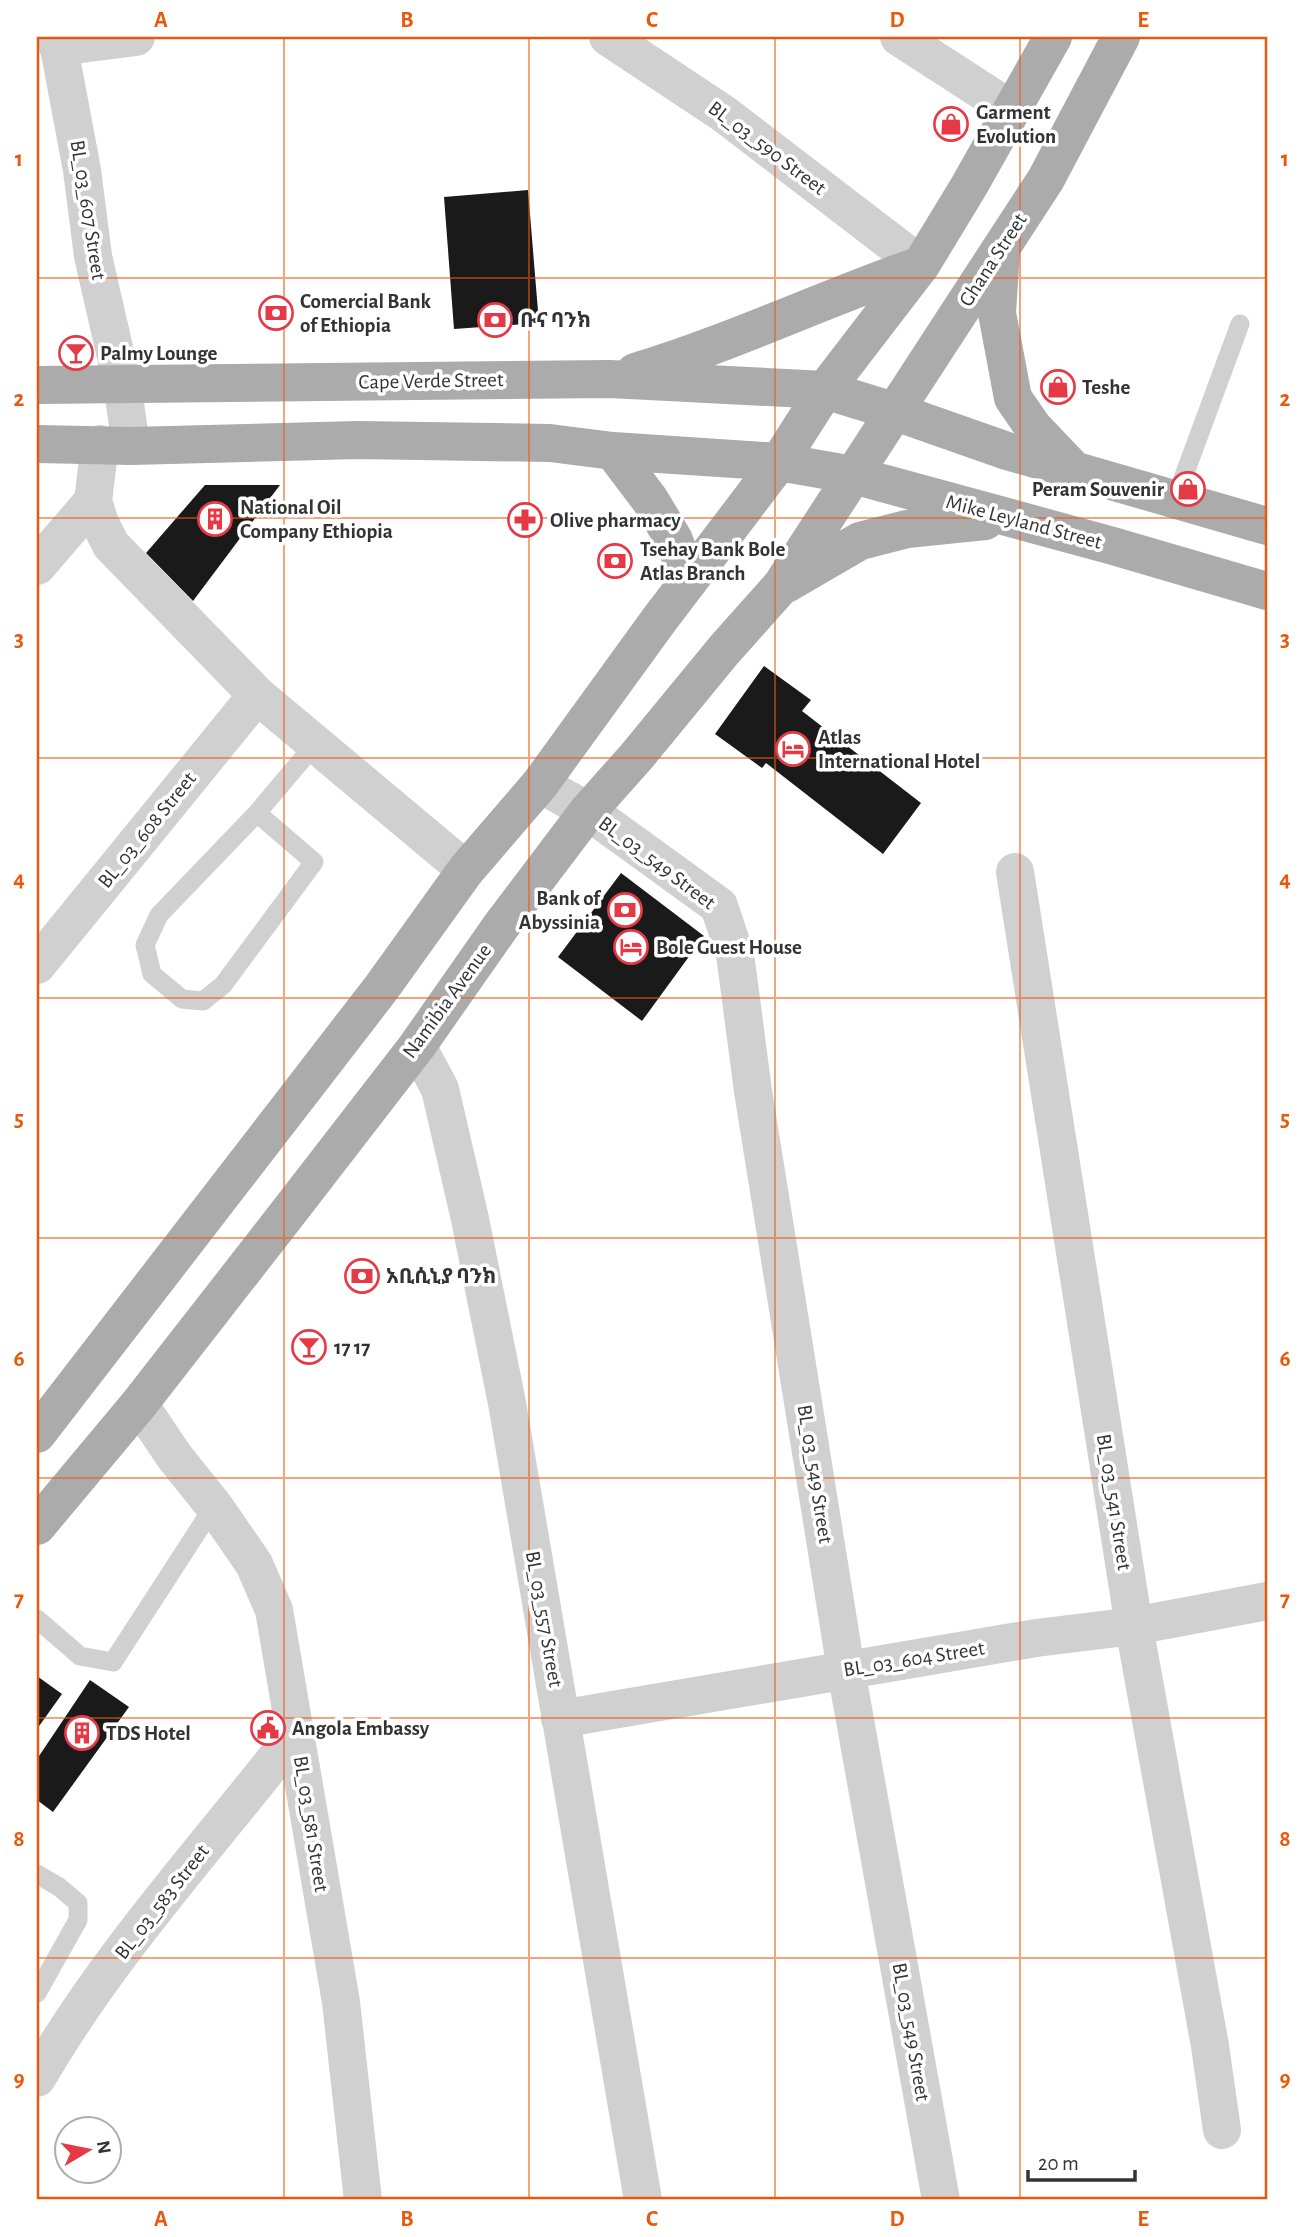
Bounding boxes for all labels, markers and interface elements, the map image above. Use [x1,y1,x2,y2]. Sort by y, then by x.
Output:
text: A [154,9,168,32]
text: B [400,9,414,32]
text: C [646,9,658,32]
text: D [889,9,905,32]
text: E [1137,9,1149,32]
street label: BL_03_590 Street [704,97,830,199]
place label: Garment Evolution [976,102,1056,147]
shop icon: Garment Evolution [932,105,970,143]
street label: BL_03_607 Street [67,139,109,282]
text: 1 [15,148,23,171]
text: 1 [1281,148,1289,171]
street label: Ghana Street [955,209,1031,310]
place label: Comercial Bank of Ethiopia [300,291,432,336]
bank icon: Comercial Bank of Ethiopia [257,294,295,332]
bank icon: ቡና ባንክ [476,301,514,339]
place label: ቡና ባንክ [520,310,591,331]
bar icon: Palmy Lounge [57,334,95,372]
place label: Palmy Lounge [100,343,218,364]
shop icon: Teshe [1039,368,1077,406]
street label: Cape Verde Street [358,369,504,393]
place label: Teshe [1082,377,1130,398]
text: 2 [14,388,25,411]
text: 2 [1280,388,1291,411]
shop icon: Peram Souvenir [1169,470,1207,508]
place label: Peram Souvenir [1032,479,1165,500]
street label: Mike Leyland Street [944,491,1104,553]
place label: National Oil Company Ethiopia [240,497,393,542]
building icon: National Oil Company Ethiopia [196,500,234,538]
pharmacy icon: Olive pharmacy [506,501,544,539]
place label: Olive pharmacy [550,510,681,531]
place label: Tsehay Bank Bole Atlas Branch [640,539,786,584]
bank icon: Tsehay Bank Bole Atlas Branch [596,542,634,580]
text: 3 [14,628,24,651]
text: 3 [1280,628,1290,651]
place label: Atlas International Hotel [818,727,980,772]
hotel icon: Atlas International Hotel [774,730,812,768]
street label: BL_03_608 Street [94,768,200,892]
street label: BL_03_549 Street [595,812,720,914]
text: 4 [13,868,25,891]
text: 4 [1279,868,1291,891]
place label: Bank of Abyssinia [519,888,602,933]
bank icon: Bank of Abyssinia [606,891,644,929]
hotel icon: Bole Guest House [612,928,650,966]
place label: Bole Guest House [656,937,802,958]
street label: Namibia Avenue [399,940,495,1062]
text: 5 [14,1108,24,1131]
text: 5 [1280,1108,1290,1131]
bank icon: አቢሲኒያ ባንክ [343,1257,381,1295]
place label: አቢሲኒያ ባንክ [386,1266,496,1287]
bar icon: 17 17 [290,1328,328,1366]
place label: 17 17 [334,1337,370,1358]
text: 6 [13,1348,25,1371]
text: 6 [1279,1348,1291,1371]
street label: BL_03_549 Street [794,1403,836,1545]
street label: BL_03_541 Street [1093,1432,1135,1572]
street label: BL_03_557 Street [522,1549,566,1689]
text: 7 [14,1588,24,1611]
text: 7 [1280,1588,1290,1611]
street label: BL_03_604 Street [842,1637,986,1681]
public building icon: Angola Embassy [249,1709,287,1747]
building icon: TDS Hotel [63,1714,101,1752]
place label: Angola Embassy [292,1718,430,1739]
place label: TDS Hotel [106,1723,191,1744]
street label: BL_03_581 Street [290,1754,332,1894]
text: 8 [13,1828,25,1851]
text: 8 [1279,1828,1291,1851]
street label: BL_03_583 Street [111,1841,213,1963]
street label: BL_03_549 Street [888,1961,934,2103]
text: 9 [13,2068,25,2091]
text: 9 [1279,2068,1291,2091]
north arrow [52,2114,122,2184]
text: N [93,2139,114,2155]
scale bar [1028,2139,1134,2183]
text: 20 m [1038,2153,1079,2174]
text: A [154,2208,168,2231]
text: B [400,2208,414,2231]
text: C [646,2208,658,2231]
text: D [889,2208,905,2231]
text: E [1137,2208,1149,2231]

